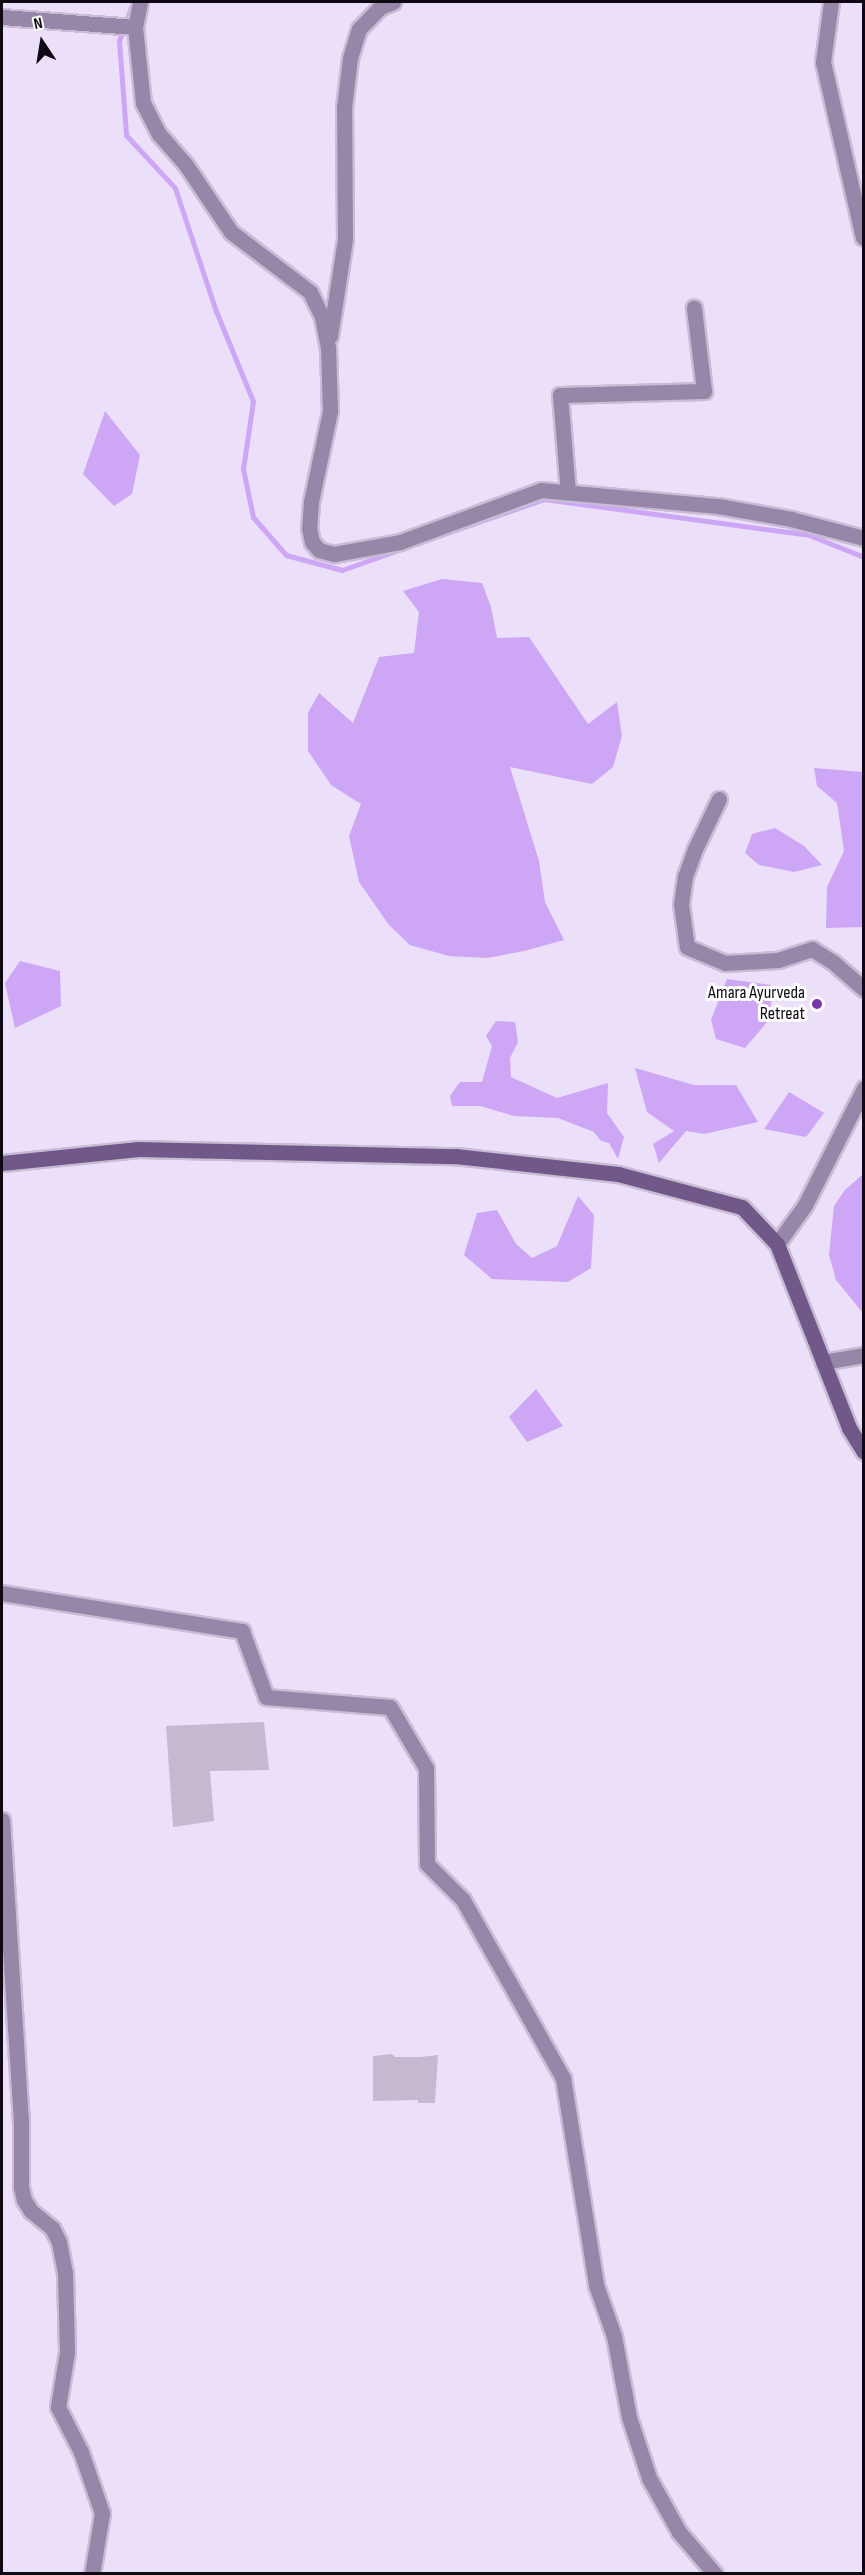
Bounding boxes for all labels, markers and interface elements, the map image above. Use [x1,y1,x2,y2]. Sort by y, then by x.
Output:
north arrow [12,12,72,72]
text: N [32,14,44,34]
place label: Amara Ayurveda Retreat [708,983,805,1026]
marker: Amara Ayurveda Retreat [810,997,824,1011]

